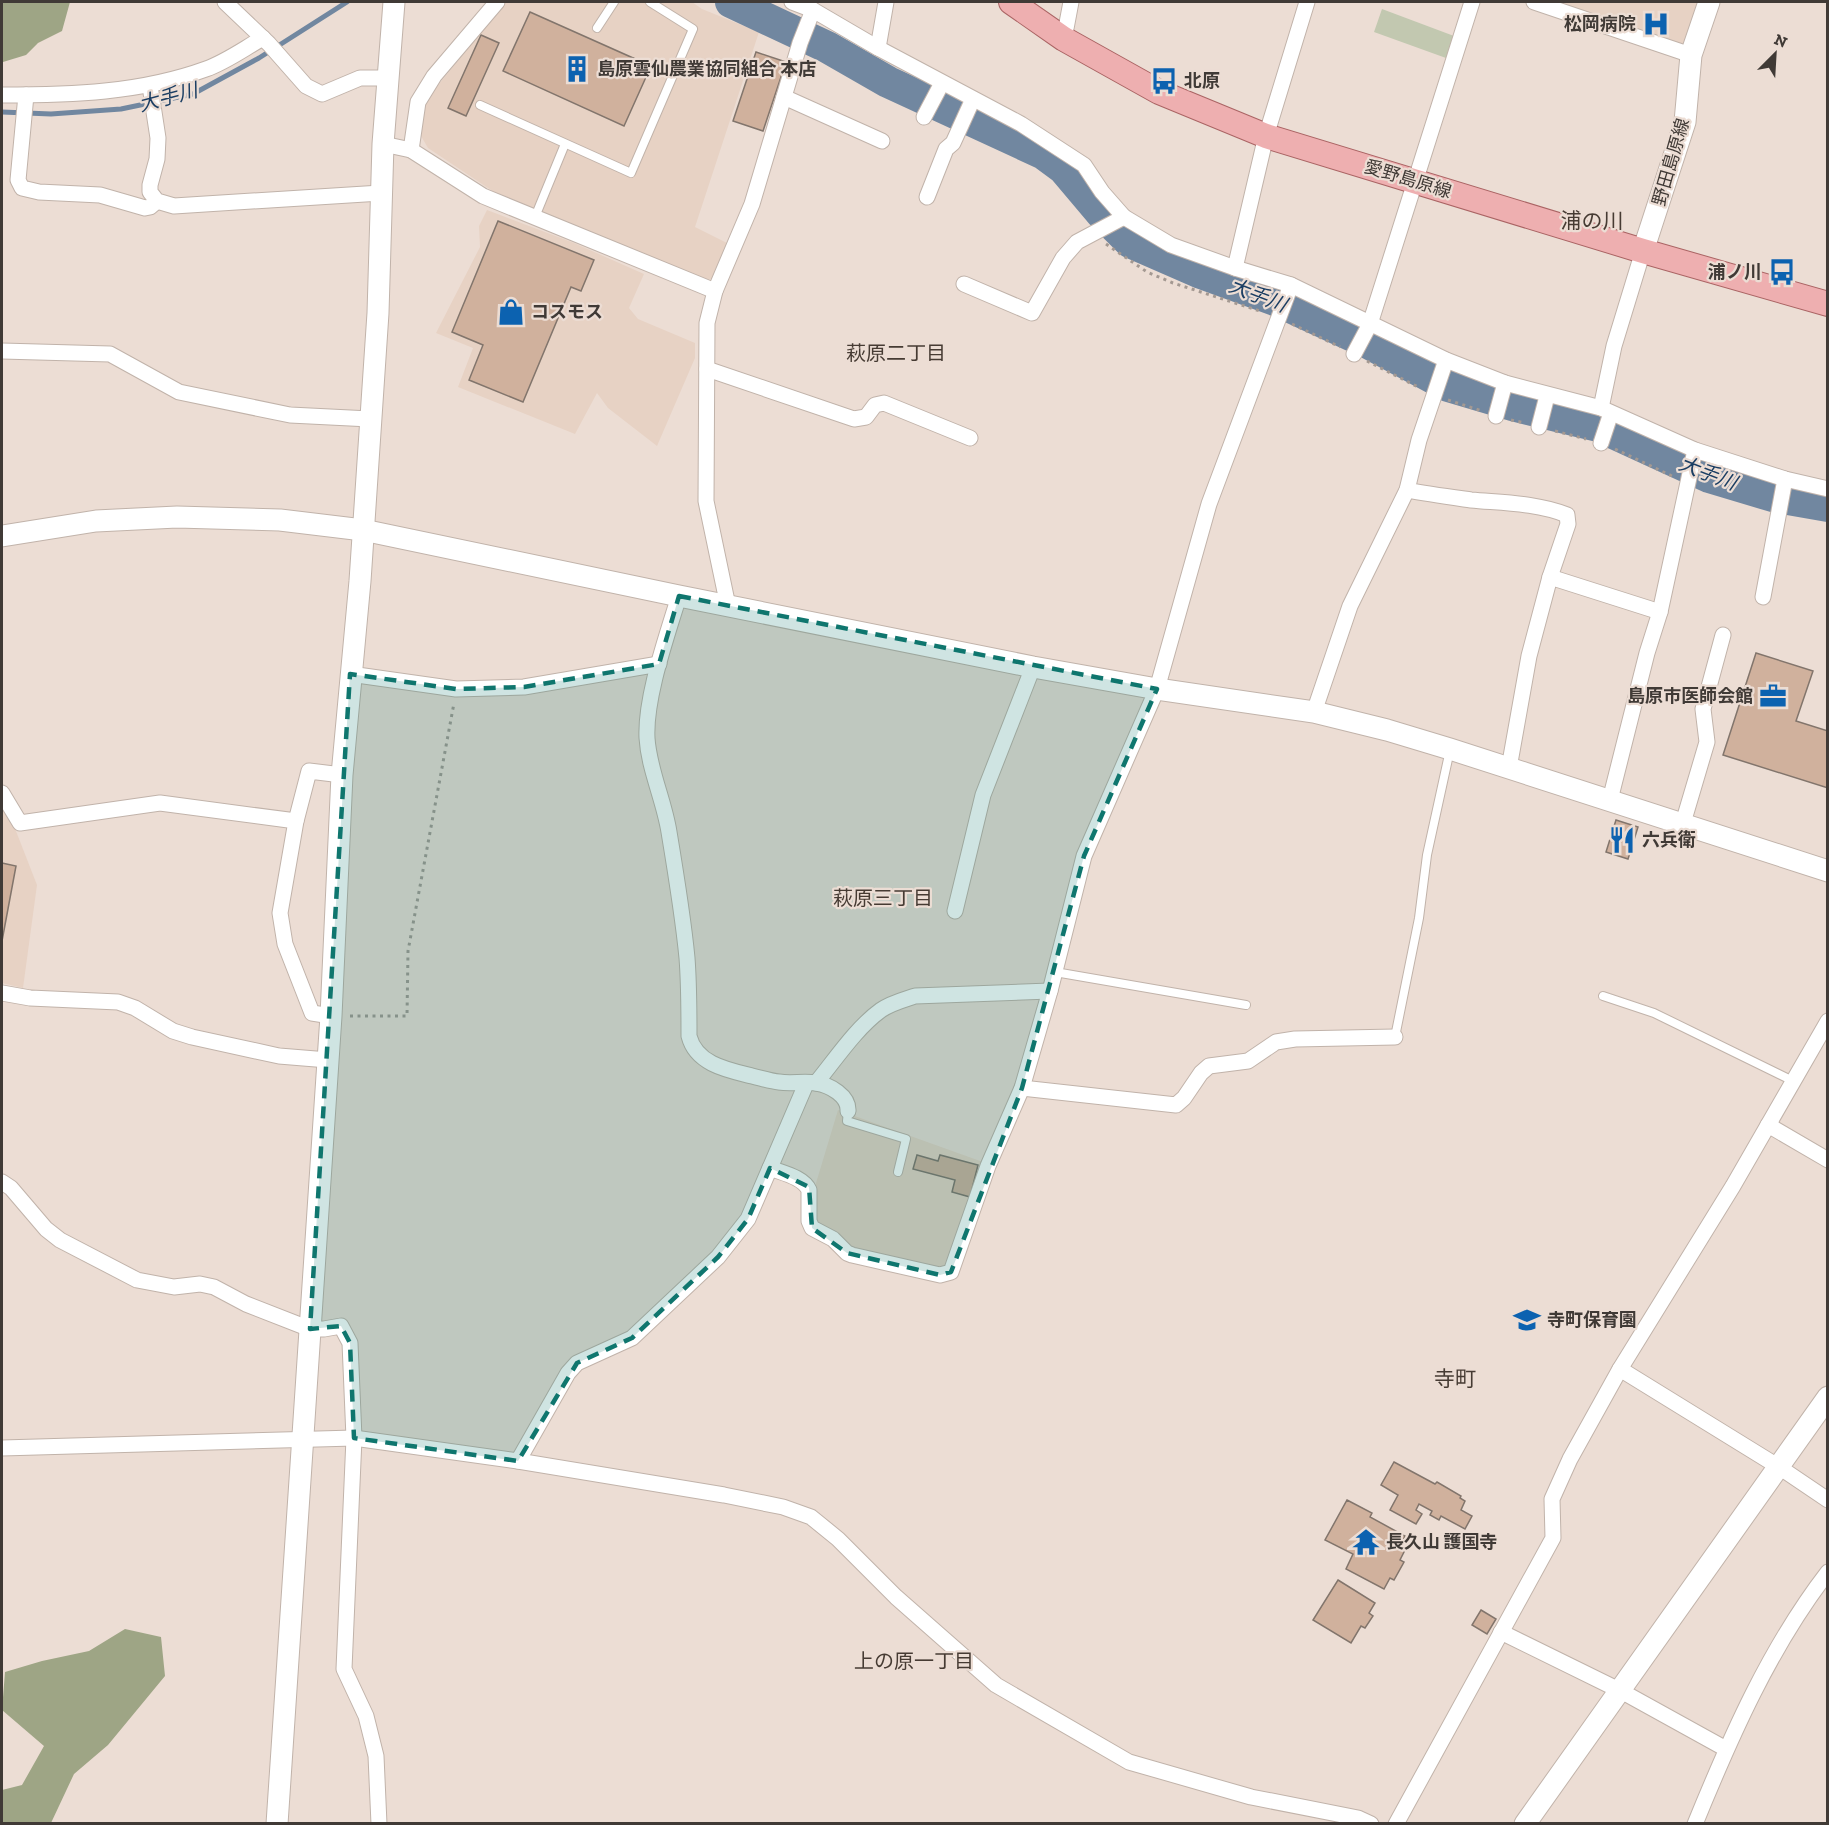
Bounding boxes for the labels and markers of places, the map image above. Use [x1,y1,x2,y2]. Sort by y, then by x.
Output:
hospital icon: 松岡病院 [1641,9,1671,39]
place label: 松岡病院 [1564,13,1636,35]
building icon: 島原雲仙農業協同組合 本店 [562,54,592,84]
place label: 島原雲仙農業協同組合 本店 [597,58,816,80]
bus stop icon: 北原 [1149,66,1179,96]
place label: 北原 [1184,70,1220,92]
bus stop icon: 浦ノ川 [1767,257,1797,287]
place label: 浦ノ川 [1708,261,1762,283]
shop icon: コスモス [496,297,526,327]
place label: コスモス [531,301,603,323]
office icon: 島原市医師会館 [1758,681,1788,711]
place label: 島原市医師会館 [1627,685,1753,707]
restaurant icon: 六兵衛 [1607,825,1637,855]
place label: 六兵衛 [1642,829,1696,851]
school or university icon: 寺町保育園 [1512,1305,1542,1335]
place label: 寺町保育園 [1547,1309,1637,1331]
temple icon: 長久山 護国寺 [1351,1527,1381,1557]
place label: 長久山 護国寺 [1386,1531,1497,1553]

